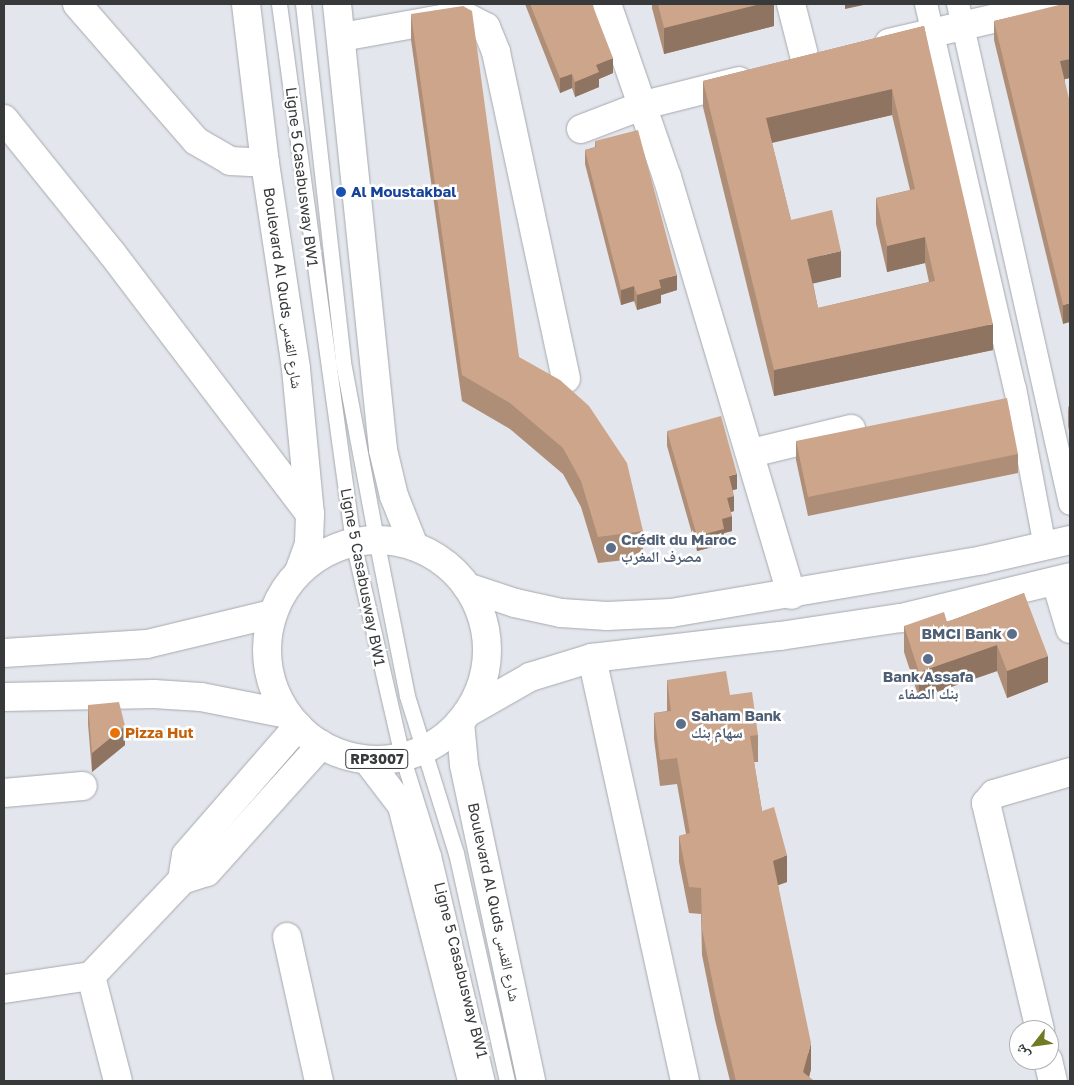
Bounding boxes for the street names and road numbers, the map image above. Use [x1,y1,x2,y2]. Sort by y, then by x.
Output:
street label: Ligne 5 Casabusway BW1 [282,86,322,268]
street label: Boulevard Al Quds شارع القدس [260,186,306,390]
street label: Ligne 5 Casabusway BW1 [337,486,389,668]
road number: RP3007 [344,748,410,771]
street label: Boulevard Al Quds شارع القدس [464,801,524,1003]
street label: Ligne 5 Casabusway BW1 [430,880,492,1060]

